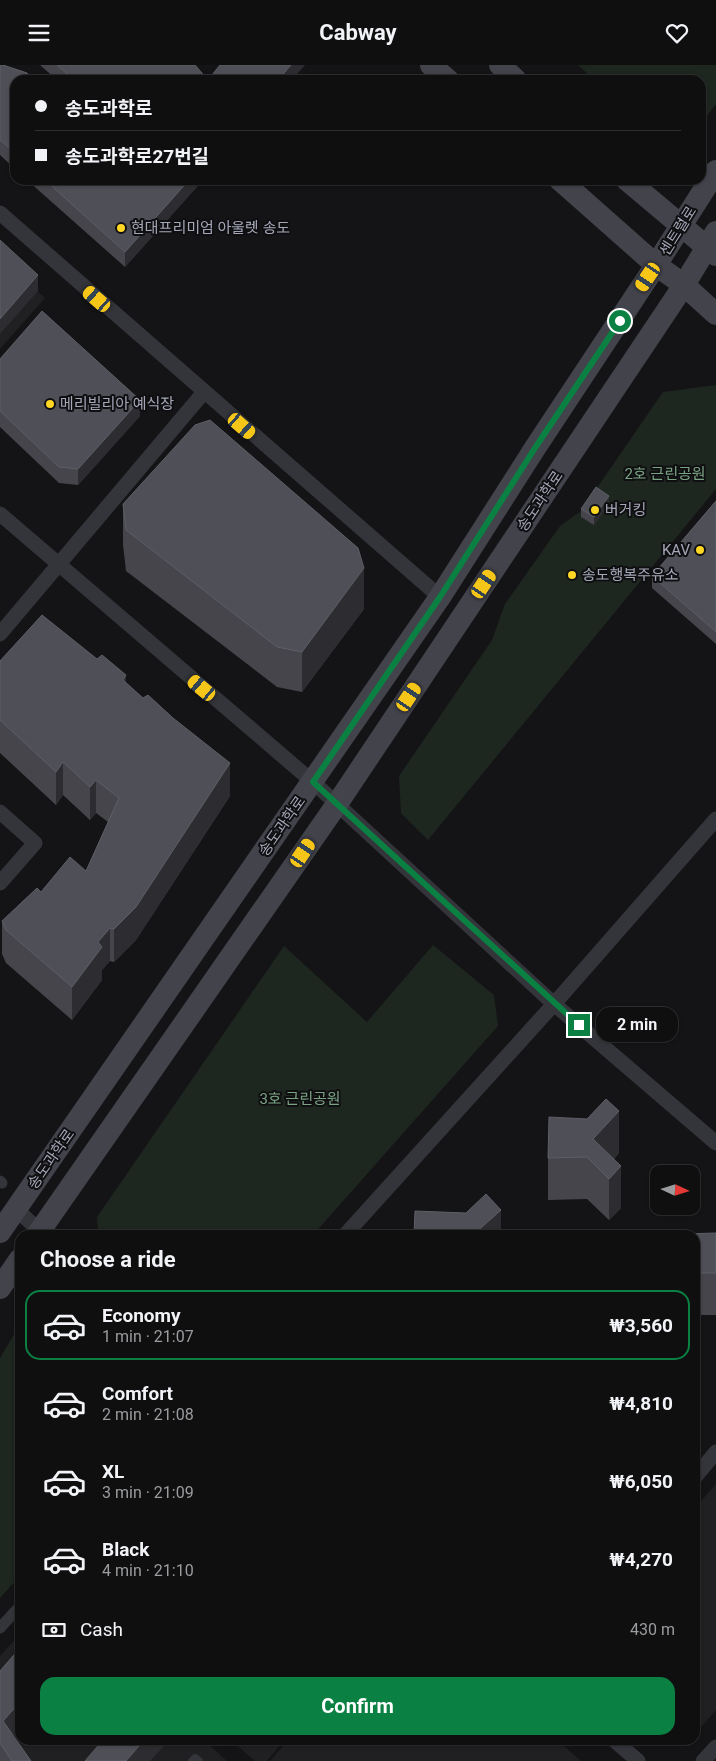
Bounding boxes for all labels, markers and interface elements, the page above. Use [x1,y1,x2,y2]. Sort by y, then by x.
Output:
icon: menu [25,19,53,47]
icon: heart [663,19,691,47]
text: Cabway [319,20,397,45]
text: 송도과학로 [65,97,152,120]
text: 송도과학로27번길 [65,145,209,168]
street label: 센트럴로 [656,203,700,259]
place label: 현대프리미엄 아울렛 송도 [131,219,290,237]
marker: 현대프리미엄 아울렛 송도 [115,222,127,234]
car [633,260,662,294]
car [80,283,113,315]
route start [609,310,631,332]
place label: 메리빌리아 예식장 [60,395,174,413]
marker: 메리빌리아 예식장 [44,398,56,410]
car [225,410,258,442]
park label: 2호 근린공원 [624,465,706,483]
street label: 송도과학로 [513,467,567,535]
place label: 버거킹 [605,501,646,519]
marker: 버거킹 [589,504,601,516]
place label: KAV [662,541,690,559]
marker: KAV [694,544,706,556]
place label: 송도행복주유소 [582,566,679,584]
car [469,567,498,601]
marker: 송도행복주유소 [566,569,578,581]
car [185,673,218,703]
car [394,680,423,714]
street label: 송도과학로 [255,793,309,859]
car [288,836,317,870]
callout: 2 min [596,1007,679,1043]
route end [568,1014,590,1036]
text: 2 min [617,1015,657,1034]
park label: 3호 근린공원 [259,1090,341,1108]
street label: 송도과학로 [24,1126,78,1192]
north arrow [650,1165,700,1215]
map controls [650,1165,700,1215]
text: Choose a ride [40,1247,176,1272]
icon: car [42,1303,87,1348]
text: Economy [102,1304,181,1327]
text: ₩3,560 [609,1314,673,1337]
text: 1 min · 21:07 [102,1327,194,1346]
icon: car [42,1381,87,1426]
text: Comfort [102,1382,173,1405]
text: ₩4,810 [609,1392,673,1415]
text: 2 min · 21:08 [102,1405,194,1424]
icon: car [42,1459,87,1504]
text: XL [102,1460,124,1483]
text: ₩6,050 [609,1470,673,1493]
text: 3 min · 21:09 [102,1483,194,1502]
icon: car [42,1537,87,1582]
text: Black [102,1538,149,1561]
text: ₩4,270 [609,1548,673,1571]
text: 4 min · 21:10 [102,1561,194,1580]
icon: cash [40,1616,68,1644]
text: Cash [80,1618,123,1641]
text: 430 m [630,1620,675,1639]
button: Confirm [40,1677,675,1735]

